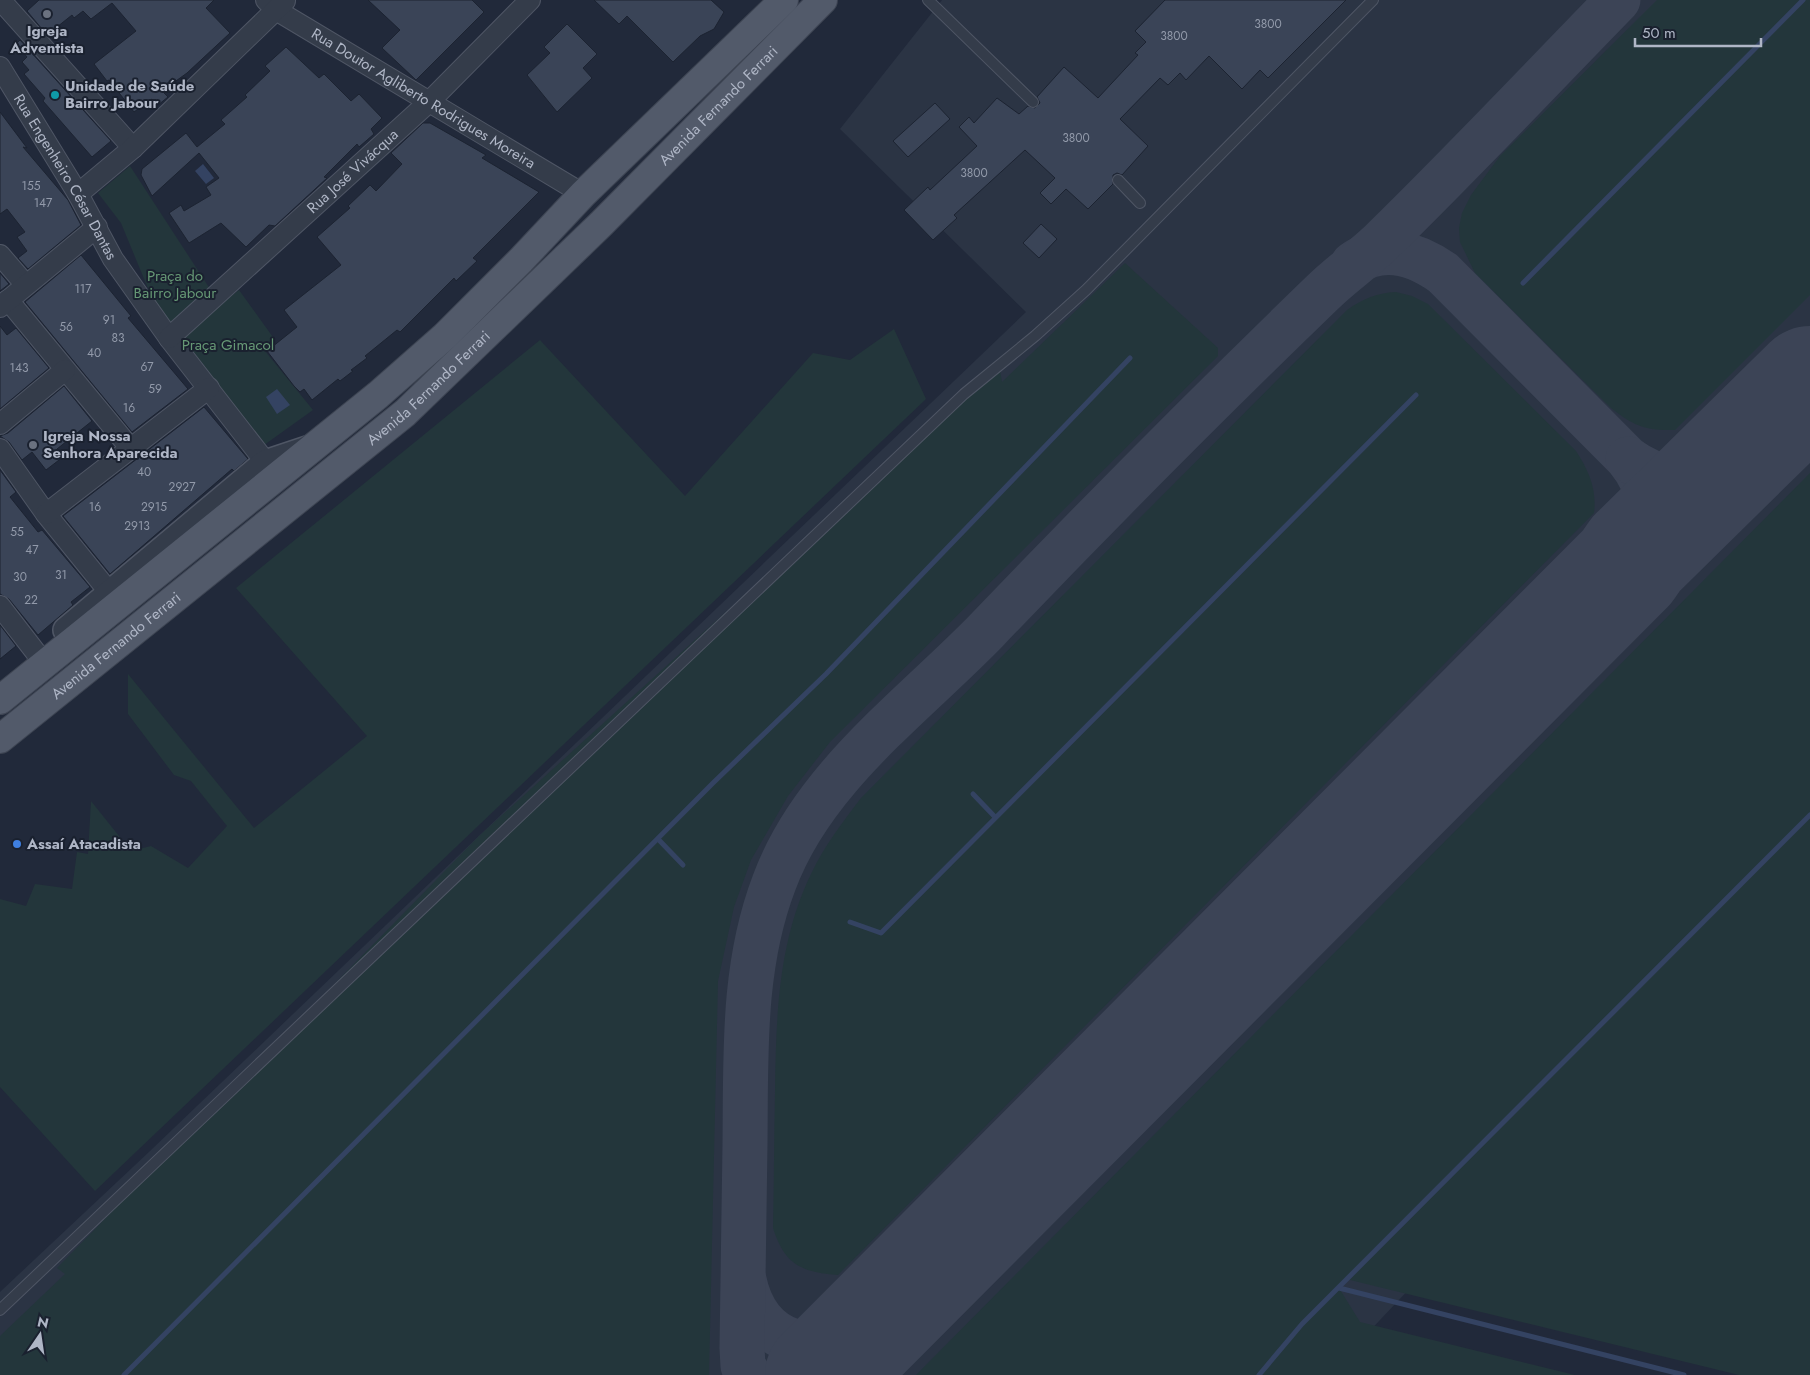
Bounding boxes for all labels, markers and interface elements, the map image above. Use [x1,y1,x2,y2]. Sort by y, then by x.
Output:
marker: Igreja Adventista [41,8,53,20]
house number: 3800 [1254,15,1282,33]
scale bar [1635,15,1761,47]
place label: Igreja Adventista [9,20,84,59]
text: 50 m [1642,22,1676,44]
street label: Rua Doutor Agliberto Rodrigues Moreira [307,23,540,174]
house number: 3800 [1160,27,1188,45]
street label: Avenida Fernando Ferrari [654,41,783,170]
place label: Unidade de Saúde Bairro Jabour [65,75,195,114]
marker: Unidade de Saúde Bairro Jabour [49,89,61,101]
street label: Rua Engenheiro César Dantas [8,90,122,264]
street label: Rua José Vivácqua [302,124,403,219]
house number: 3800 [1062,129,1090,147]
house number: 3800 [960,164,988,182]
house number: 155 [22,177,41,195]
house number: 147 [34,194,53,212]
park label: Praça do Bairro Jabour [134,265,217,304]
house number: 117 [74,280,92,298]
house number: 91 [103,311,115,329]
house number: 56 [59,318,73,336]
street label: Avenida Fernando Ferrari [362,326,495,451]
house number: 83 [111,329,125,347]
park label: Praça Gimacol [182,334,274,356]
house number: 40 [87,344,101,362]
house number: 67 [140,358,154,376]
house number: 143 [10,359,29,377]
house number: 59 [148,380,162,398]
house number: 16 [123,399,135,417]
place label: Igreja Nossa Senhora Aparecida [43,425,178,464]
marker: Igreja Nossa Senhora Aparecida [27,439,39,451]
house number: 40 [137,463,151,481]
house number: 2927 [169,478,196,496]
house number: 16 [89,498,101,516]
house number: 2915 [141,498,167,516]
house number: 2913 [124,517,150,535]
house number: 55 [10,523,24,541]
house number: 47 [25,541,39,559]
house number: 31 [55,566,67,584]
house number: 30 [13,568,27,586]
street label: Avenida Fernando Ferrari [46,587,186,705]
house number: 22 [24,591,38,609]
place label: Assaí Atacadista [26,833,141,855]
marker: Assaí Atacadista [11,838,23,850]
north arrow [15,1310,65,1360]
text: N [35,1311,51,1333]

